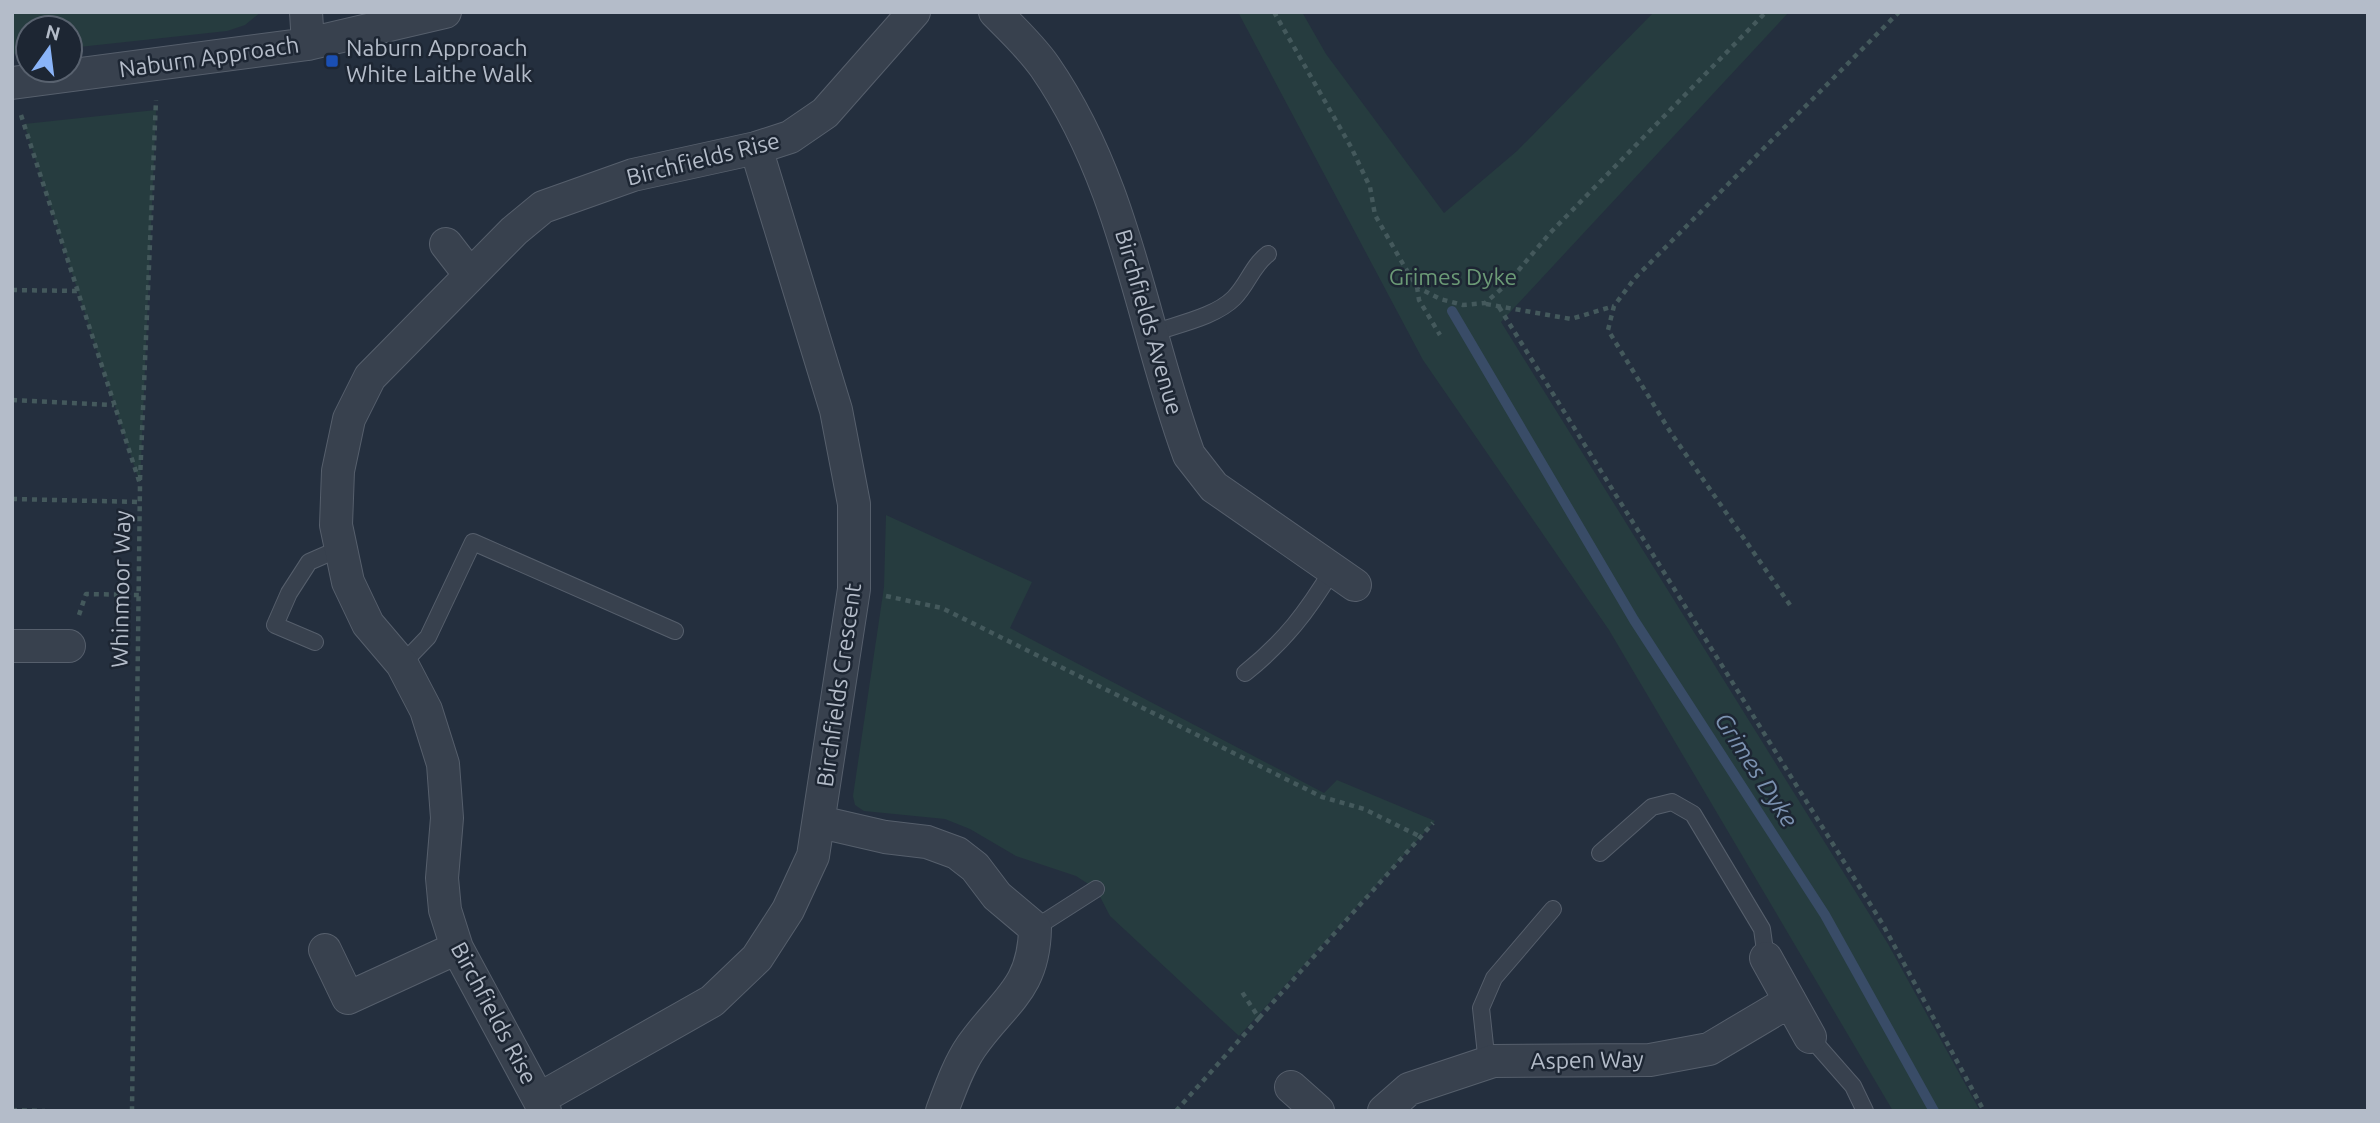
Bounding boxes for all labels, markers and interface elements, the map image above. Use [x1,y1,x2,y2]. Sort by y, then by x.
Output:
north arrow [14,14,84,84]
text: N [44,20,63,45]
street label: Naburn Approach [117,31,301,82]
place label: Naburn Approach White Laithe Walk [346,35,533,86]
marker: Naburn Approach White Laithe Walk [324,53,340,69]
street label: Birchfields Rise [624,127,782,190]
street label: Birchfields Avenue [1111,226,1188,418]
park label: Grimes Dyke [1389,264,1517,289]
street label: Whinmoor Way [107,510,134,668]
street label: Birchfields Crescent [812,581,865,788]
water label: Grimes Dyke [1710,708,1803,832]
street label: Birchfields Rise [447,938,542,1088]
street label: Aspen Way [1530,1046,1644,1073]

